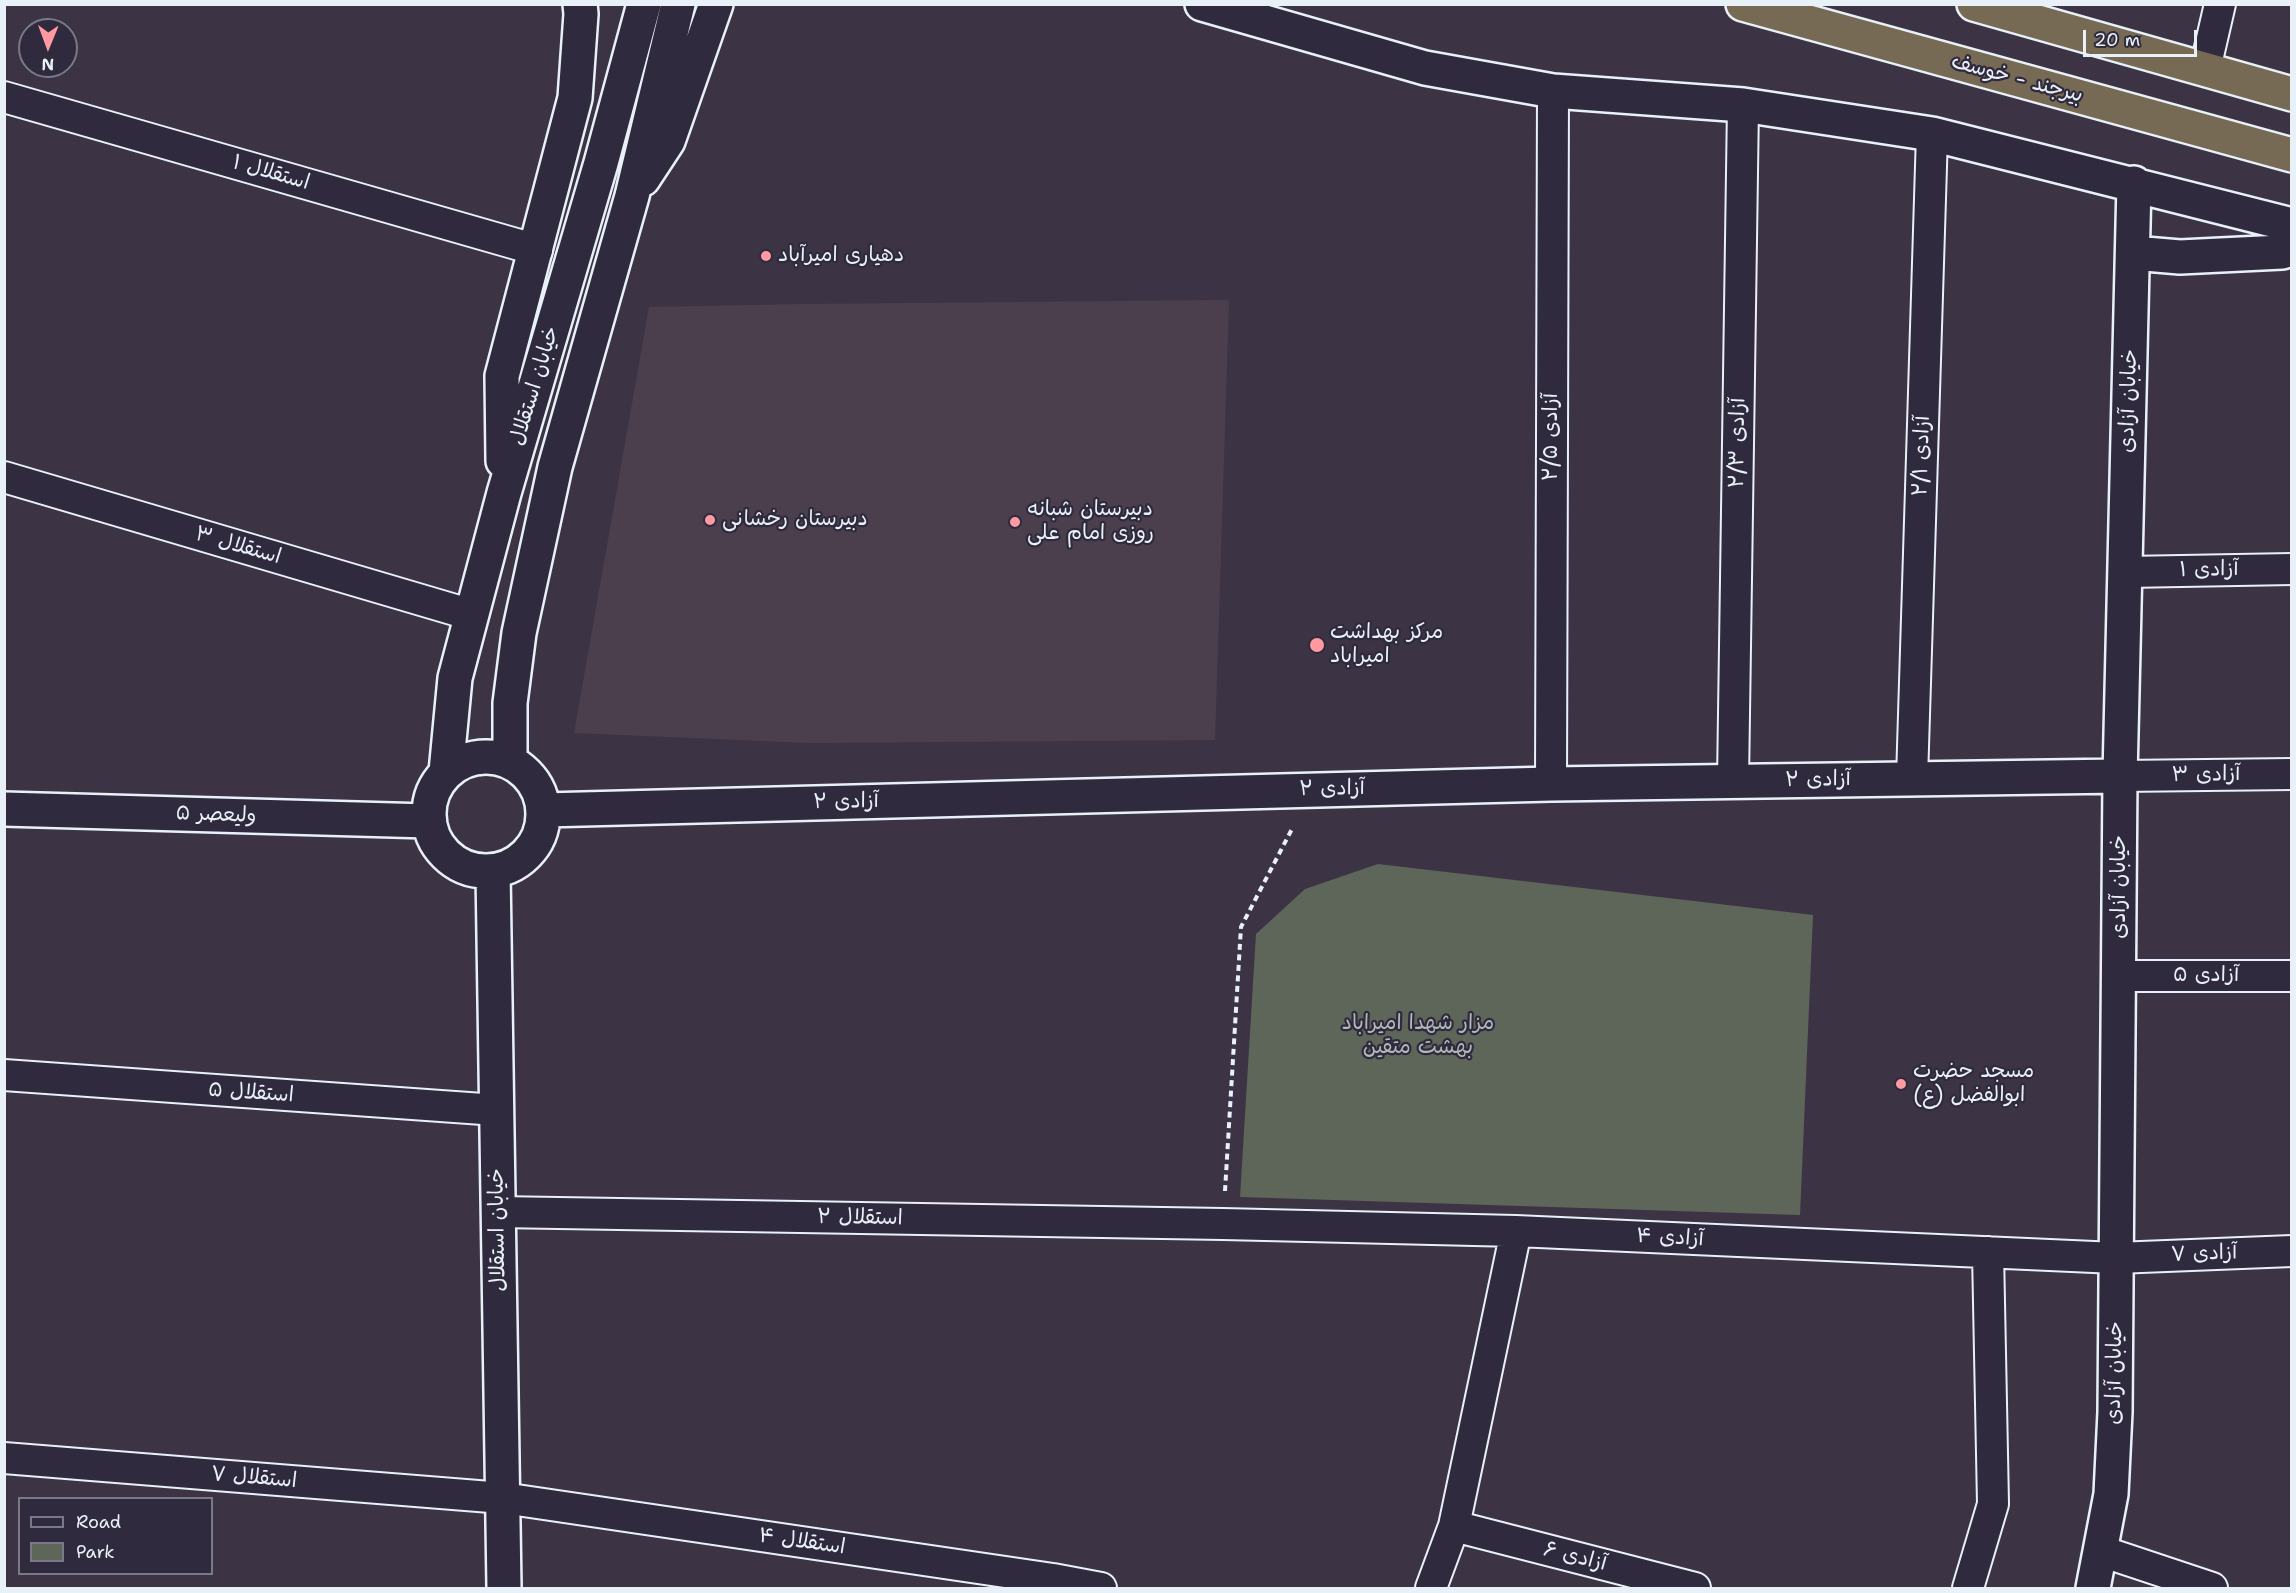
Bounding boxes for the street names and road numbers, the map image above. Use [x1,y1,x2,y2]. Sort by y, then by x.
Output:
street label: بیرجند - خوسف [1948,49,2086,109]
street label: استقلال ۱ [230,150,312,196]
street label: خیابان استقلال [505,323,565,449]
street label: خیابان آزادی [2115,349,2143,453]
street label: آزادی ۲/۵ [1539,393,1565,481]
street label: آزادی ۲/۳ [1725,398,1751,488]
street label: آزادی ۲/۱ [1908,415,1936,497]
street label: استقلال ۳ [192,522,284,570]
street label: آزادی ۱ [2179,557,2239,583]
street label: آزادی ۳ [2171,762,2241,788]
street label: آزادی ۲ [1785,767,1851,793]
street label: آزادی ۲ [1299,776,1365,802]
street label: آزادی ۲ [813,789,879,815]
street label: ولیعصر ۵ [175,801,257,829]
street label: خیابان آزادی [2107,835,2133,939]
street label: آزادی ۵ [2173,963,2239,989]
street label: استقلال ۵ [207,1077,295,1109]
street label: خیابان استقلال [484,1168,512,1292]
street label: استقلال ۲ [817,1205,903,1231]
street label: آزادی ۴ [1636,1224,1704,1252]
street label: آزادی ۷ [2170,1240,2238,1268]
street label: خیابان آزادی [2101,1321,2129,1425]
street label: استقلال ۷ [210,1462,298,1494]
street label: استقلال ۴ [757,1523,847,1561]
street label: آزادی ۶ [1541,1537,1609,1577]

